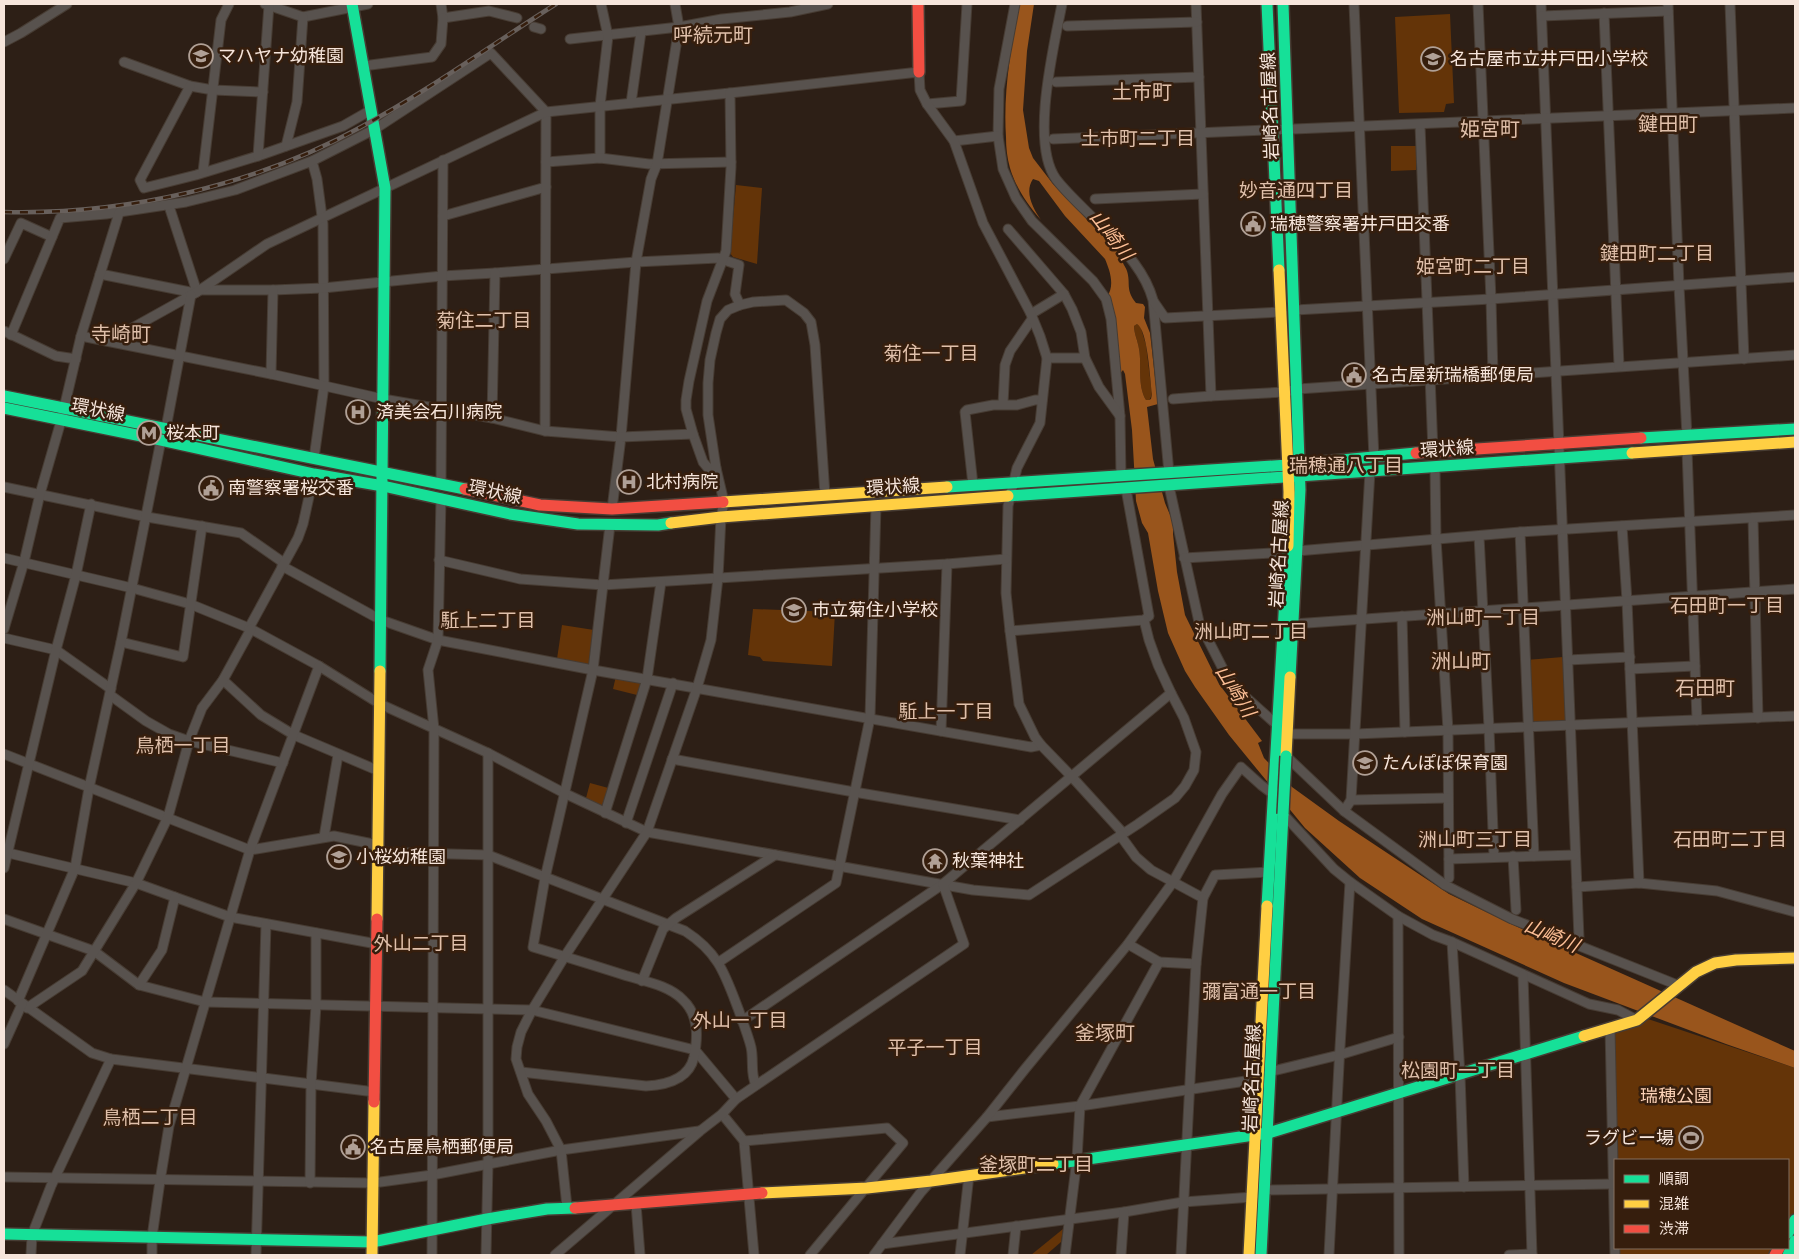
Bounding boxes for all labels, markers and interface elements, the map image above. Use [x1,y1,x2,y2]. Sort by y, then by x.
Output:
district label: 呼続元町 [673,22,753,48]
school or university icon: マハヤナ幼稚園 [188,43,214,69]
place label: マハヤナ幼稚園 [218,44,344,67]
school or university icon: 名古屋市立井戸田小学校 [1420,46,1446,72]
place label: 名古屋市立井戸田小学校 [1450,47,1648,70]
street label: 岩崎名古屋線 [1256,52,1283,160]
district label: 土市町 [1112,79,1172,105]
district label: 鍵田町 [1638,111,1698,137]
district label: 姫宮町 [1460,116,1520,142]
district label: 土市町二丁目 [1081,126,1195,150]
district label: 妙音通四丁目 [1239,178,1353,202]
water label: 山崎川 [1085,205,1140,266]
public building icon: 瑞穂警察署井戸田交番 [1240,211,1266,237]
place label: 瑞穂警察署井戸田交番 [1270,212,1450,235]
district label: 鍵田町二丁目 [1600,241,1714,265]
district label: 姫宮町二丁目 [1416,254,1530,278]
district label: 菊住二丁目 [436,308,532,332]
district label: 寺崎町 [91,321,151,347]
district label: 菊住一丁目 [883,341,979,365]
public building icon: 名古屋新瑞橋郵便局 [1341,362,1367,388]
place label: 名古屋新瑞橋郵便局 [1372,363,1534,386]
street label: 環状線 [69,393,127,426]
hospital icon: 済美会石川病院 [345,399,371,425]
place label: 済美会石川病院 [376,400,502,423]
metro station icon: 桜本町 [136,420,162,446]
place label: 桜本町 [166,421,220,444]
street label: 環状線 [1419,435,1475,462]
district label: 瑞穂通八丁目 [1289,453,1403,477]
hospital icon: 北村病院 [616,469,642,495]
place label: 北村病院 [646,470,718,493]
street label: 環状線 [865,473,921,500]
public building icon: 南警察署桜交番 [198,475,224,501]
street label: 環状線 [466,475,524,508]
place label: 南警察署桜交番 [228,476,354,499]
street label: 岩崎名古屋線 [1264,499,1293,609]
district label: 石田町一丁目 [1670,593,1784,617]
school or university icon: 市立菊住小学校 [781,597,807,623]
place label: 市立菊住小学校 [812,598,938,621]
district label: 洲山町一丁目 [1426,605,1540,629]
district label: 駈上二丁目 [440,608,536,632]
district label: 洲山町二丁目 [1194,619,1308,643]
district label: 洲山町 [1431,648,1491,674]
water label: 山崎川 [1211,660,1262,723]
district label: 石田町 [1675,675,1735,701]
district label: 駈上一丁目 [898,699,994,723]
district label: 鳥栖一丁目 [135,733,231,757]
school or university icon: たんぽぽ保育園 [1352,750,1378,776]
place label: たんぽぽ保育園 [1382,751,1508,774]
district label: 洲山町三丁目 [1418,827,1532,851]
district label: 石田町二丁目 [1673,827,1787,851]
school or university icon: 小桜幼稚園 [326,844,352,870]
place label: 小桜幼稚園 [356,845,446,868]
temple icon: 秋葉神社 [922,848,948,874]
place label: 秋葉神社 [952,849,1024,872]
water label: 山崎川 [1521,913,1585,958]
district label: 外山二丁目 [373,931,469,955]
district label: 彌富通一丁目 [1202,979,1316,1003]
district label: 外山一丁目 [692,1008,788,1032]
district label: 釜塚町 [1075,1020,1135,1046]
street label: 岩崎名古屋線 [1238,1024,1265,1132]
district label: 平子一丁目 [887,1035,983,1059]
district label: 松園町一丁目 [1401,1058,1515,1082]
park label: 瑞穂公園 [1640,1084,1712,1107]
district label: 鳥栖二丁目 [102,1105,198,1129]
sports icon: ラグビー場 [1678,1125,1704,1151]
place label: ラグビー場 [1584,1126,1674,1149]
public building icon: 名古屋鳥栖郵便局 [340,1134,366,1160]
place label: 名古屋鳥栖郵便局 [370,1135,514,1158]
district label: 釜塚町二丁目 [979,1152,1093,1176]
legend [1614,1159,1789,1249]
text: 順調 [1659,1169,1689,1188]
text: 混雑 [1659,1194,1689,1213]
text: 渋滞 [1659,1219,1689,1238]

